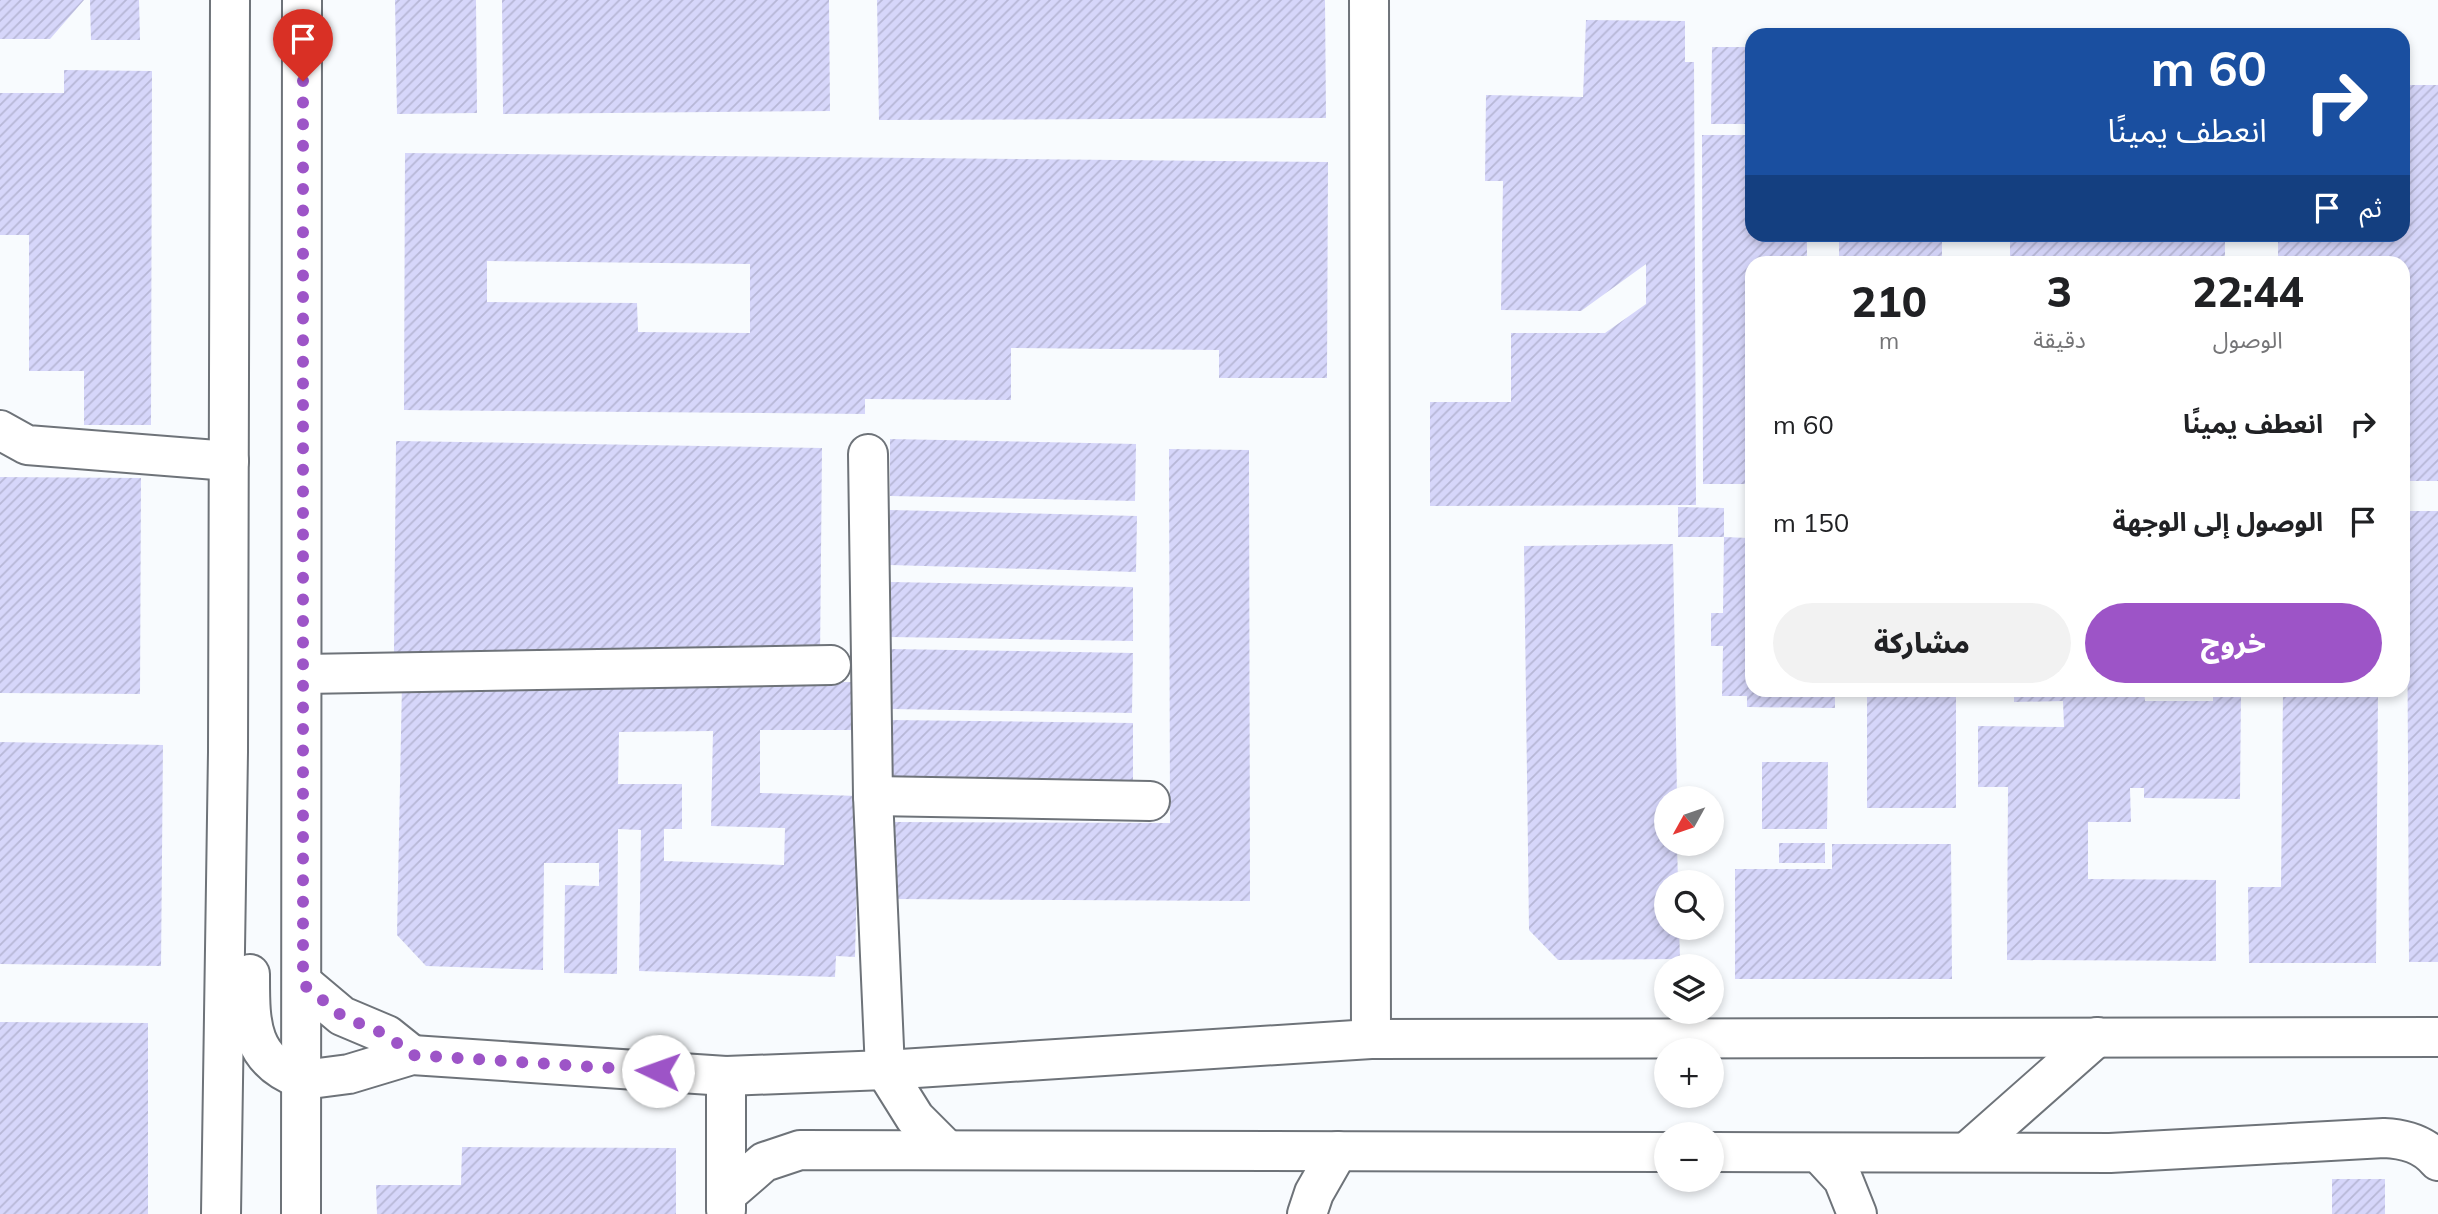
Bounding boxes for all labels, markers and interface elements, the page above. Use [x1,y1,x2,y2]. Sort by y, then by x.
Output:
pin [273,9,333,81]
icon: arrive [284,20,322,58]
text: 60 m [2151,37,2267,98]
icon: right [2291,56,2382,147]
text: انعطف يمينًا [2108,110,2267,150]
icon: arrive [2308,189,2346,227]
text: ثم [2360,191,2382,224]
text: 3 [2047,265,2072,318]
text: 22:44 [2192,265,2304,318]
text: 210 [1851,275,1927,328]
text: دقيقة [2033,325,2086,354]
text: الوصول [2213,325,2283,354]
text: m [1879,326,1899,355]
icon: right [2344,405,2382,443]
text: انعطف يمينًا [2183,407,2323,440]
text: 60 m [1773,408,1834,441]
icon: arrive [2344,503,2382,541]
text: الوصول إلى الوجهة [2112,505,2323,538]
text: 150 m [1773,506,1849,539]
button: مشاركة [1773,603,2071,683]
button: خروج [2085,603,2382,683]
north arrow [1654,786,1724,856]
map controls [1654,786,1724,1192]
button: search [1654,870,1724,940]
button: layers [1654,954,1724,1024]
position arrow [621,1034,695,1108]
button: + [1654,1038,1724,1108]
button: − [1654,1122,1724,1192]

